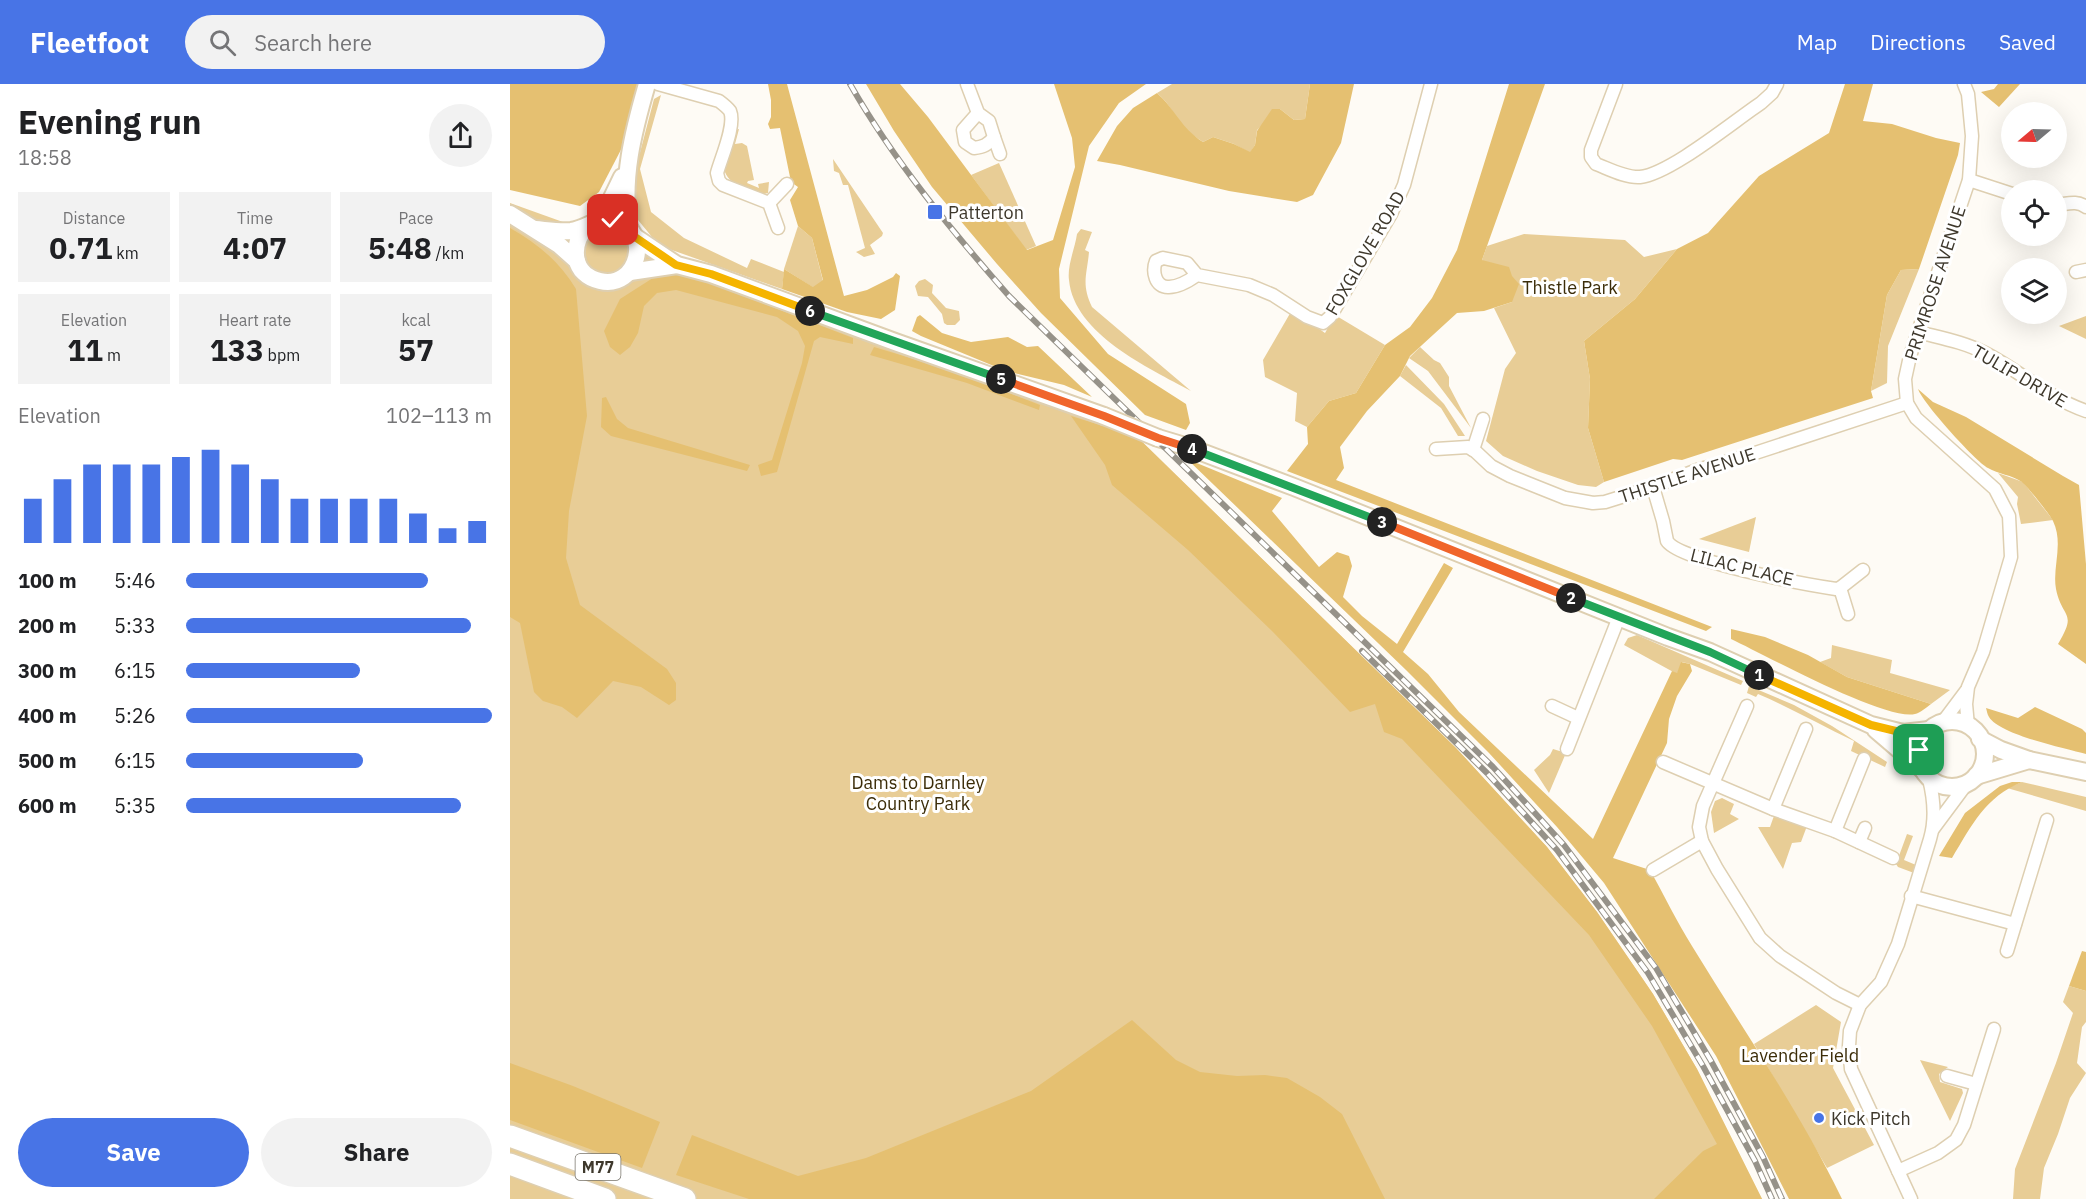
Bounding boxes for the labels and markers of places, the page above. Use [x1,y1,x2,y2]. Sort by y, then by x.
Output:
pin [587,194,638,245]
place label: Patterton [948,201,1024,224]
marker: Patterton [926,203,944,221]
pin: 6 [795,296,825,326]
pin: 5 [986,364,1016,394]
pin: 4 [1177,434,1207,464]
pin: 3 [1367,507,1397,537]
pin: 2 [1556,583,1586,613]
pin: 1 [1744,660,1774,690]
pin [1893,724,1944,775]
place label: Kick Pitch [1831,1107,1911,1130]
marker: Kick Pitch [1812,1111,1826,1125]

